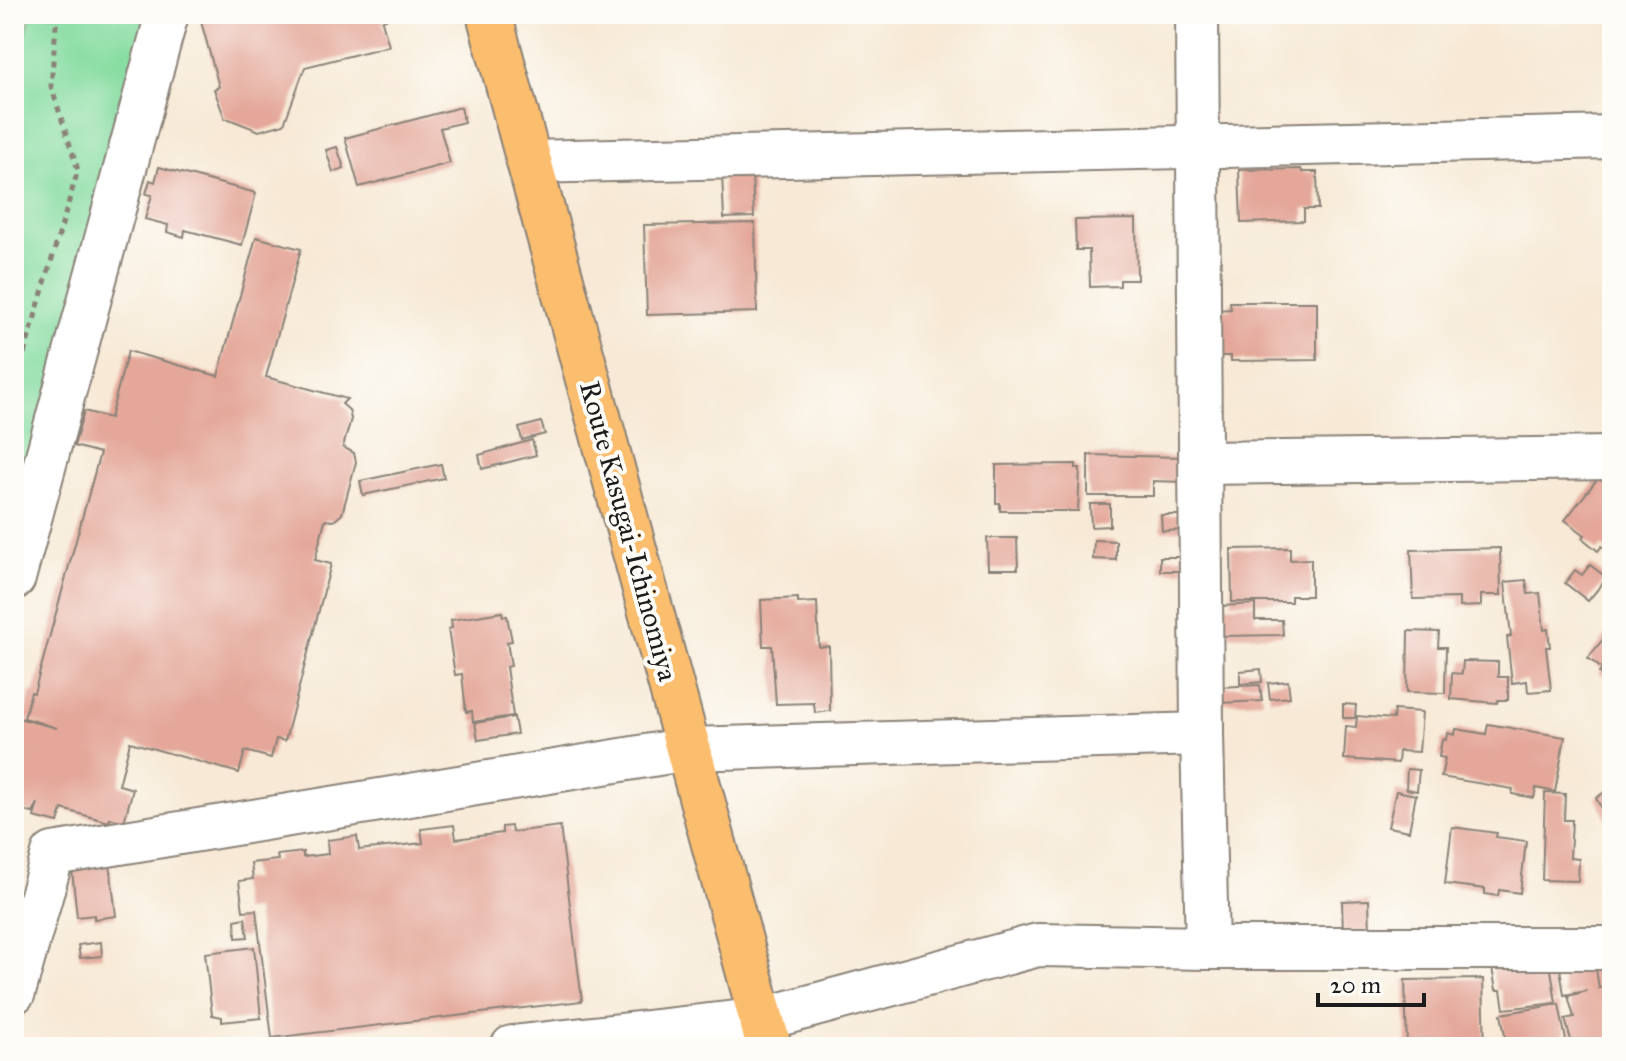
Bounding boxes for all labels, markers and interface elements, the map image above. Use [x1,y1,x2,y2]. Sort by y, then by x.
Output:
street label: Route Kasugai-Ichinomiya [572,377,686,685]
scale bar [1318,957,1424,1007]
text: 20 m [1330,970,1381,1000]

